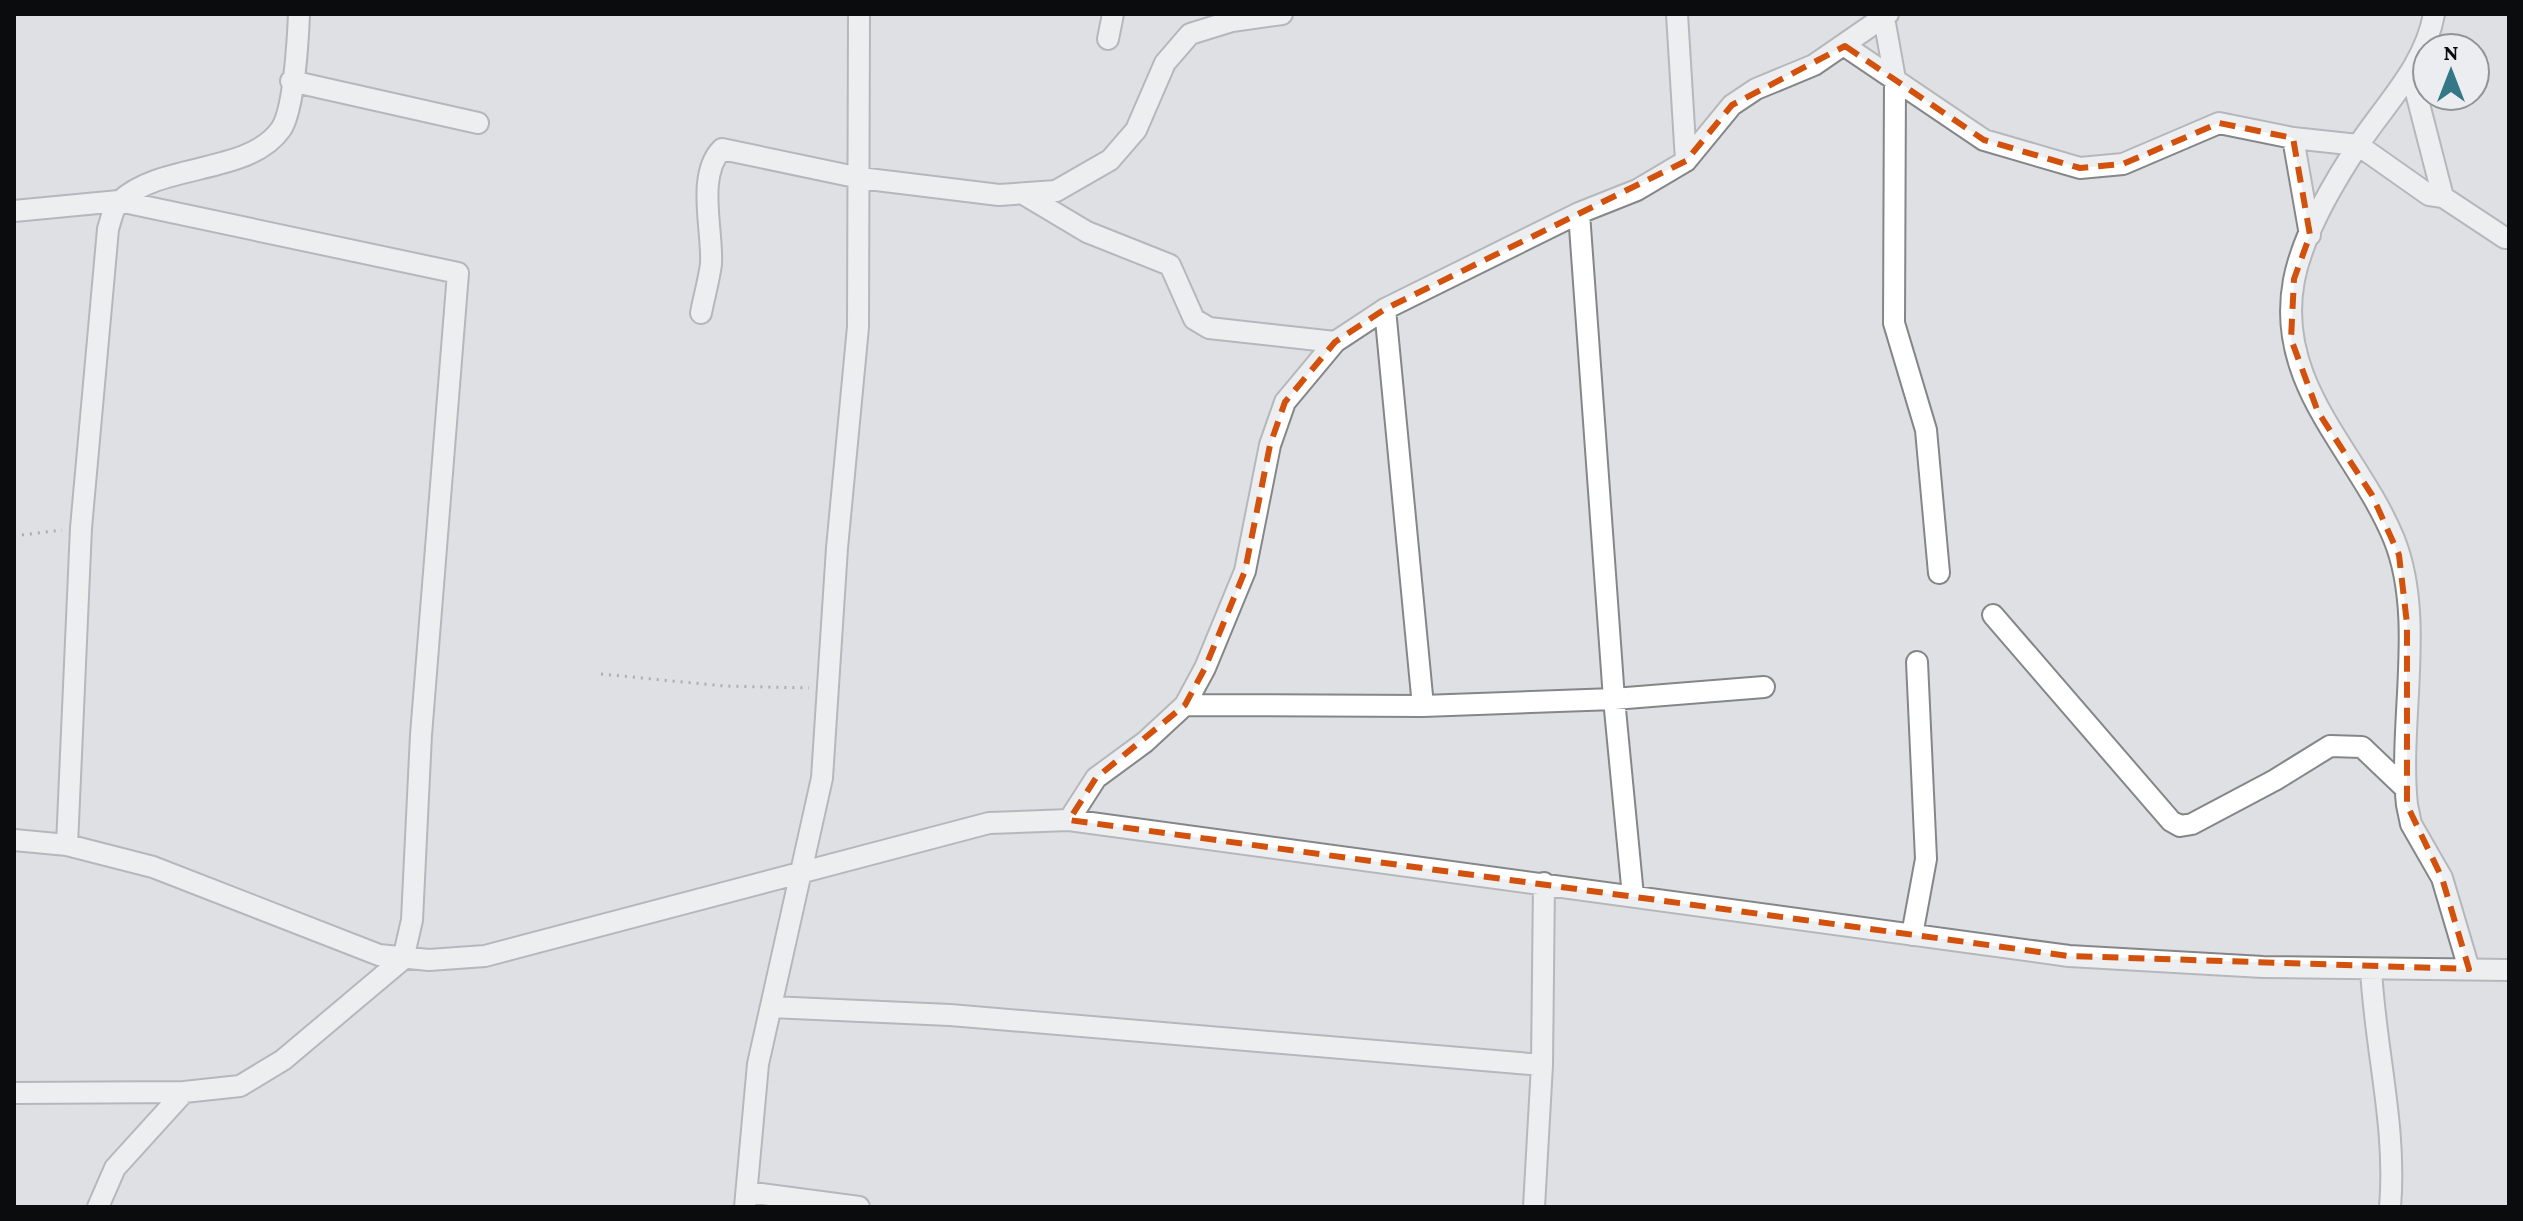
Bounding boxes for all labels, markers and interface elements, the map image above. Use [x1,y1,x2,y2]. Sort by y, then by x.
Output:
north arrow [2411,32,2491,112]
text: N [2444,40,2459,65]

